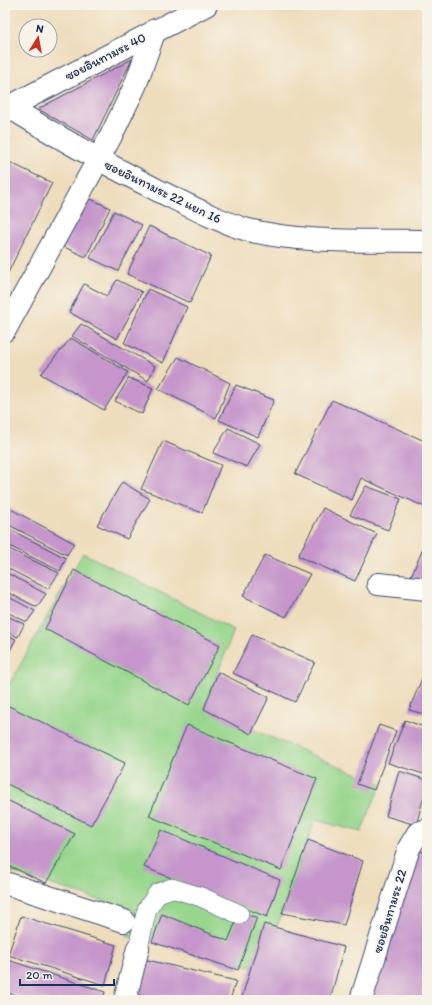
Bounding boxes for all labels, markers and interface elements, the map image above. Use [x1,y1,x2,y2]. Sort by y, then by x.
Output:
north arrow [18,18,58,58]
text: N [35,22,45,36]
street label: ซอยอินทามระ 40 [62,30,148,83]
street label: ซอยอินทามระ 22 แยก 16 [102,157,224,226]
street label: ซอยอินทามระ 22 [370,867,409,955]
scale bar [20,961,114,987]
text: 20 m [26,968,53,982]

